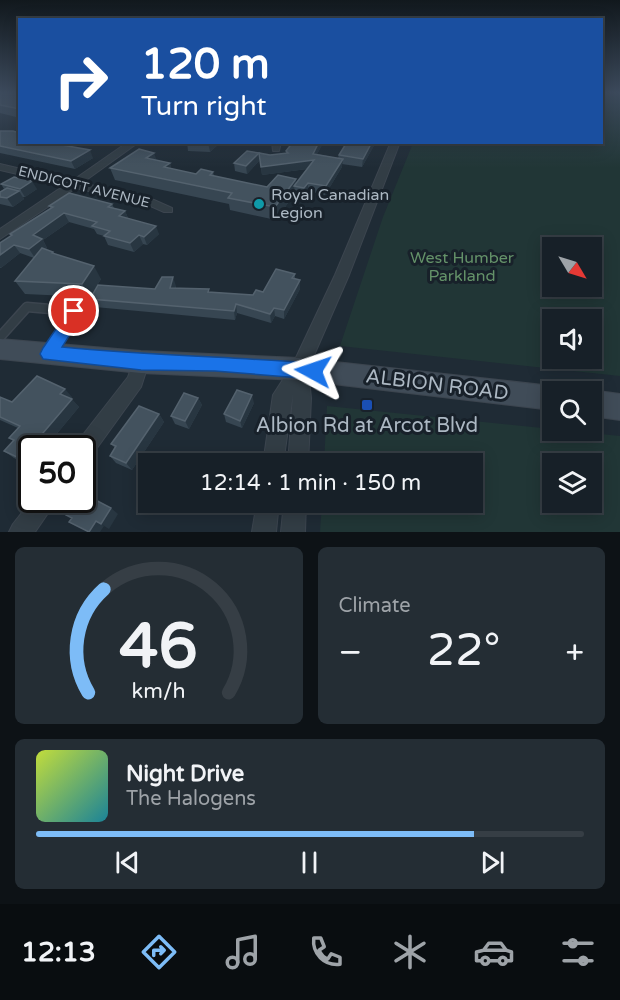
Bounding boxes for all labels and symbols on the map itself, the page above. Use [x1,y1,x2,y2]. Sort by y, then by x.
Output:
street label: ENDICOTT AVENUE [16,162,152,212]
place label: Royal Canadian Legion [271,185,389,223]
marker: Royal Canadian Legion [252,197,266,211]
north arrow [542,237,602,297]
park label: West Humber Parkland [410,248,515,286]
pin [48,285,99,336]
position arrow [281,339,345,403]
street label: ALBION ROAD [364,364,510,406]
marker: Albion Rd at Arcot Blvd [360,398,374,412]
place label: Albion Rd at Arcot Blvd [256,414,478,438]
speed limit sign: 50 [18,435,96,513]

